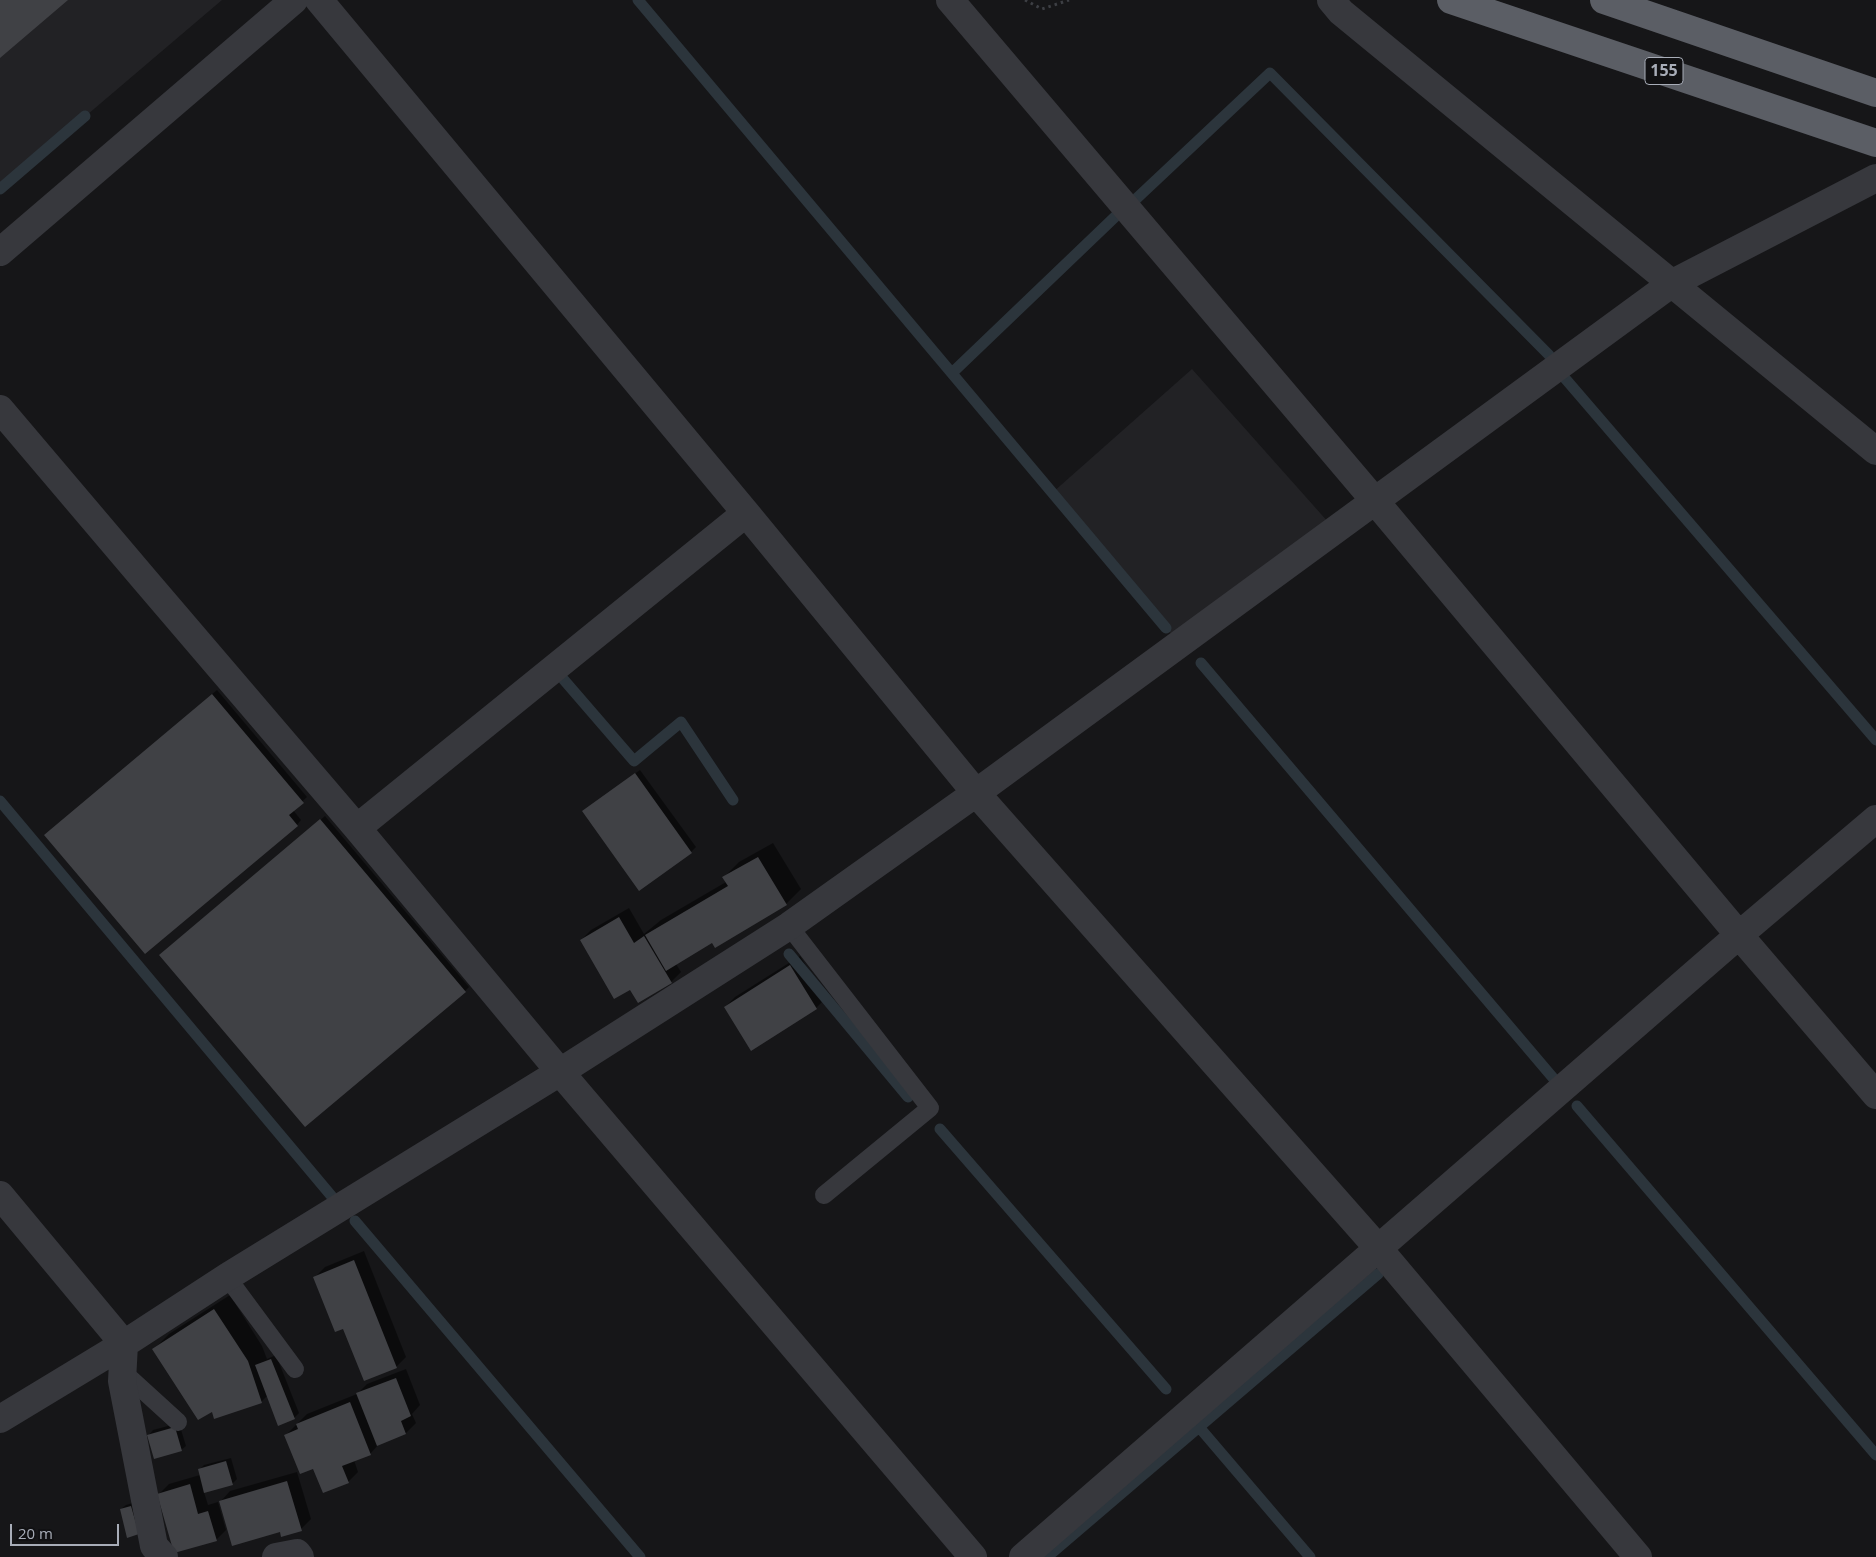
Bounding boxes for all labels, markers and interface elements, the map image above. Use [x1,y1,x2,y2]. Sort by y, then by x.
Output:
road number: 155 [1645,58,1683,84]
scale bar [12,1514,121,1546]
text: 20 m [18,1523,53,1543]

